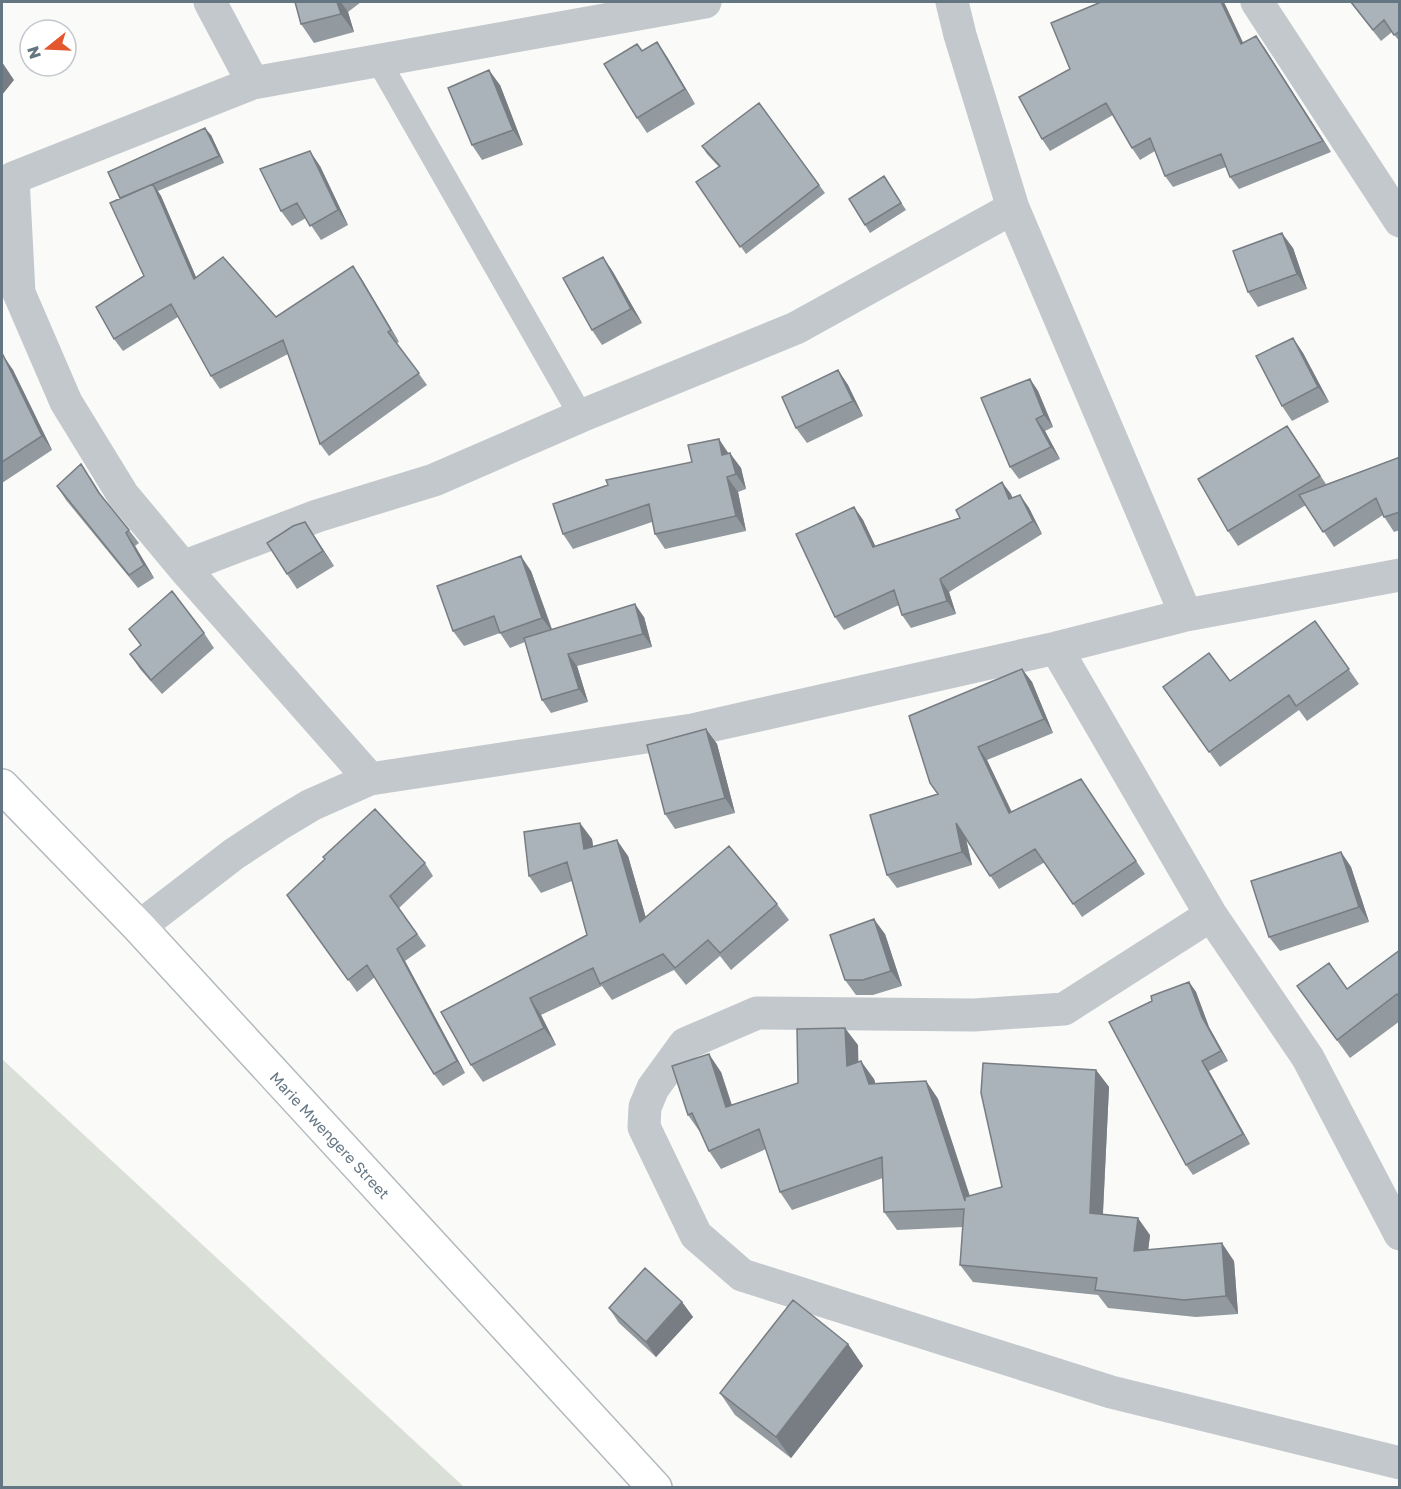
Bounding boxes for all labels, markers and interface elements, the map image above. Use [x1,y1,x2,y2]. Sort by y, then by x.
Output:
north arrow [18,18,78,78]
text: N [22,44,45,62]
street label: Marie Mwengere Street [266,1068,394,1202]

